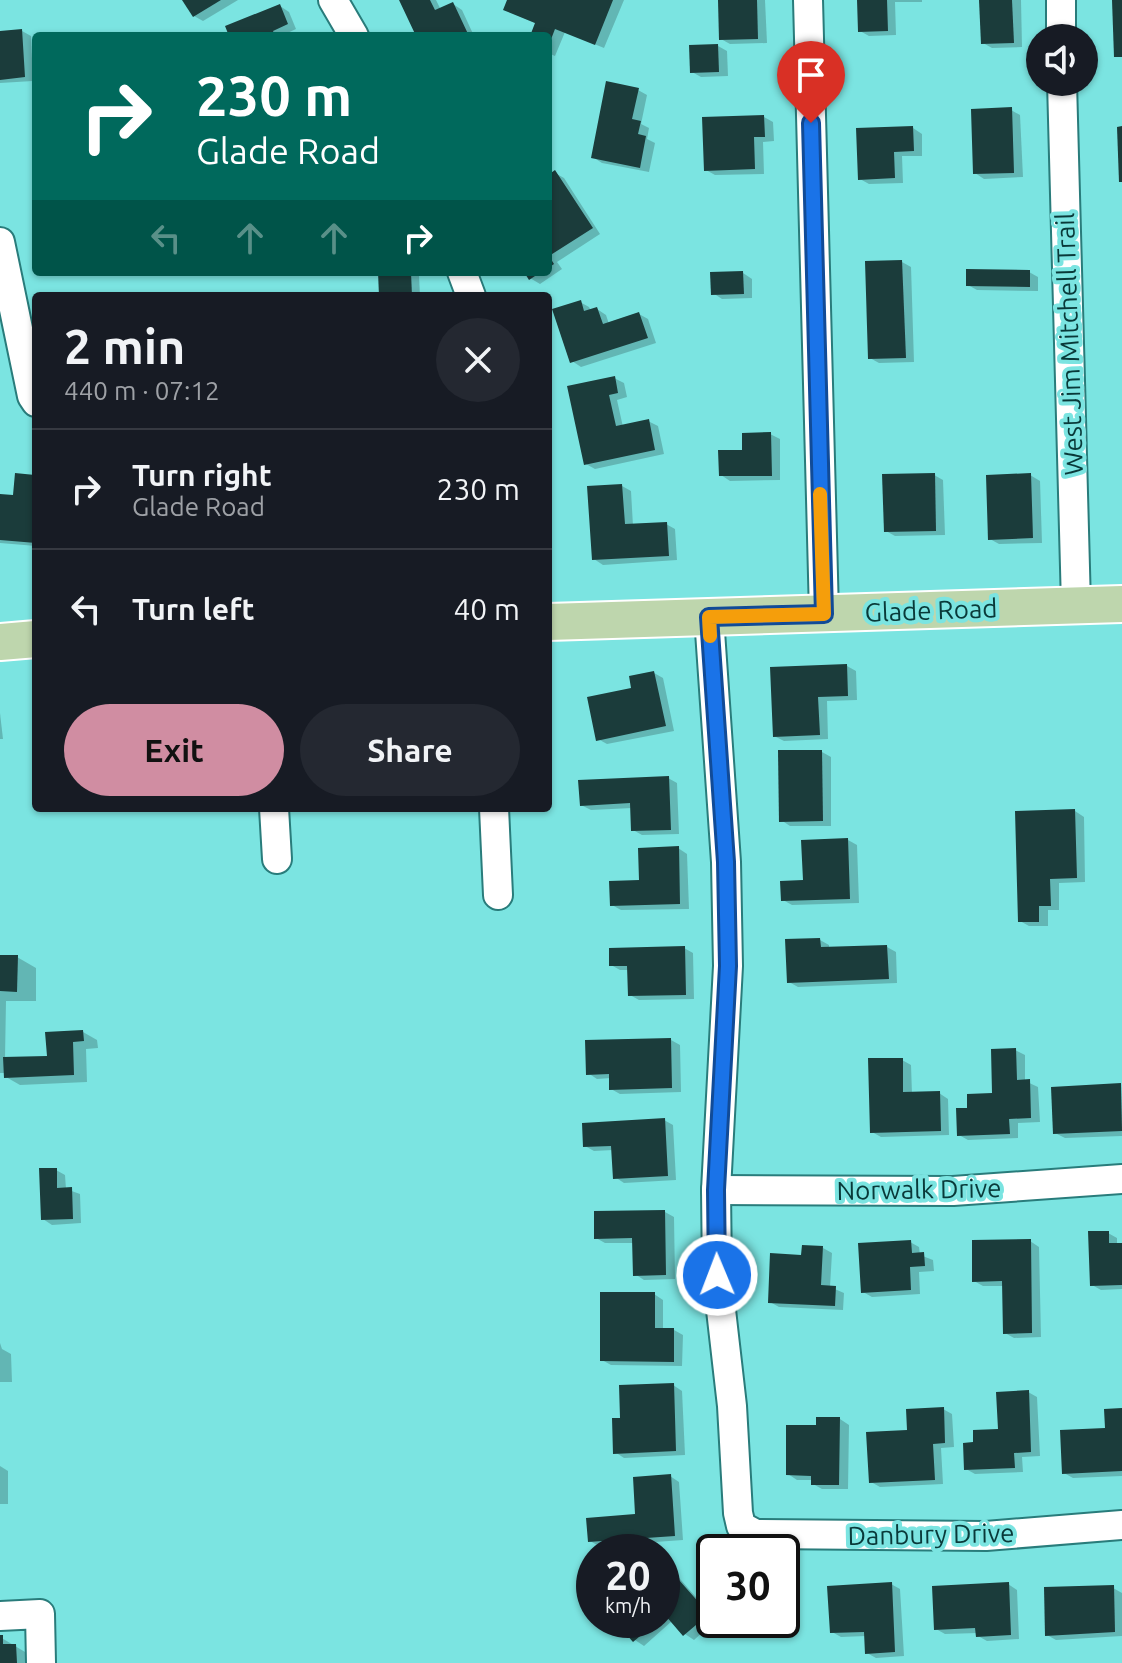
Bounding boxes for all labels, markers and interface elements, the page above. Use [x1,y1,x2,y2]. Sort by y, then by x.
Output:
map controls [1026,24,1098,96]
button: sound [1026,24,1098,96]
pin [777,41,845,123]
icon: arrive [789,53,833,97]
icon: right [64,64,168,168]
text: 230 m [196,64,352,127]
text: Glade Road [196,130,380,171]
street label: West Jim Mitchell Trail [1050,212,1088,476]
icon: left [144,216,188,260]
icon: ahead [228,216,272,260]
icon: ahead [312,216,356,260]
icon: right [396,216,440,260]
button: close [436,318,520,402]
text: 2 min [64,319,185,373]
text: 440 m · 07:12 [64,376,220,405]
text: Turn right [132,458,272,492]
icon: right [64,467,108,511]
text: 230 m [436,472,520,506]
text: Glade Road [132,492,265,521]
icon: left [64,587,108,631]
text: Turn left [132,592,254,626]
text: 40 m [453,592,520,626]
street label: Glade Road [864,593,998,627]
button: Exit [64,704,284,796]
button: Share [300,704,520,796]
street label: Norwalk Drive [836,1173,1002,1205]
position arrow [675,1233,759,1317]
street label: Danbury Drive [847,1518,1015,1550]
speed limit sign: 30 [696,1534,800,1638]
text: 20 [605,1553,651,1598]
text: km/h [605,1594,651,1617]

